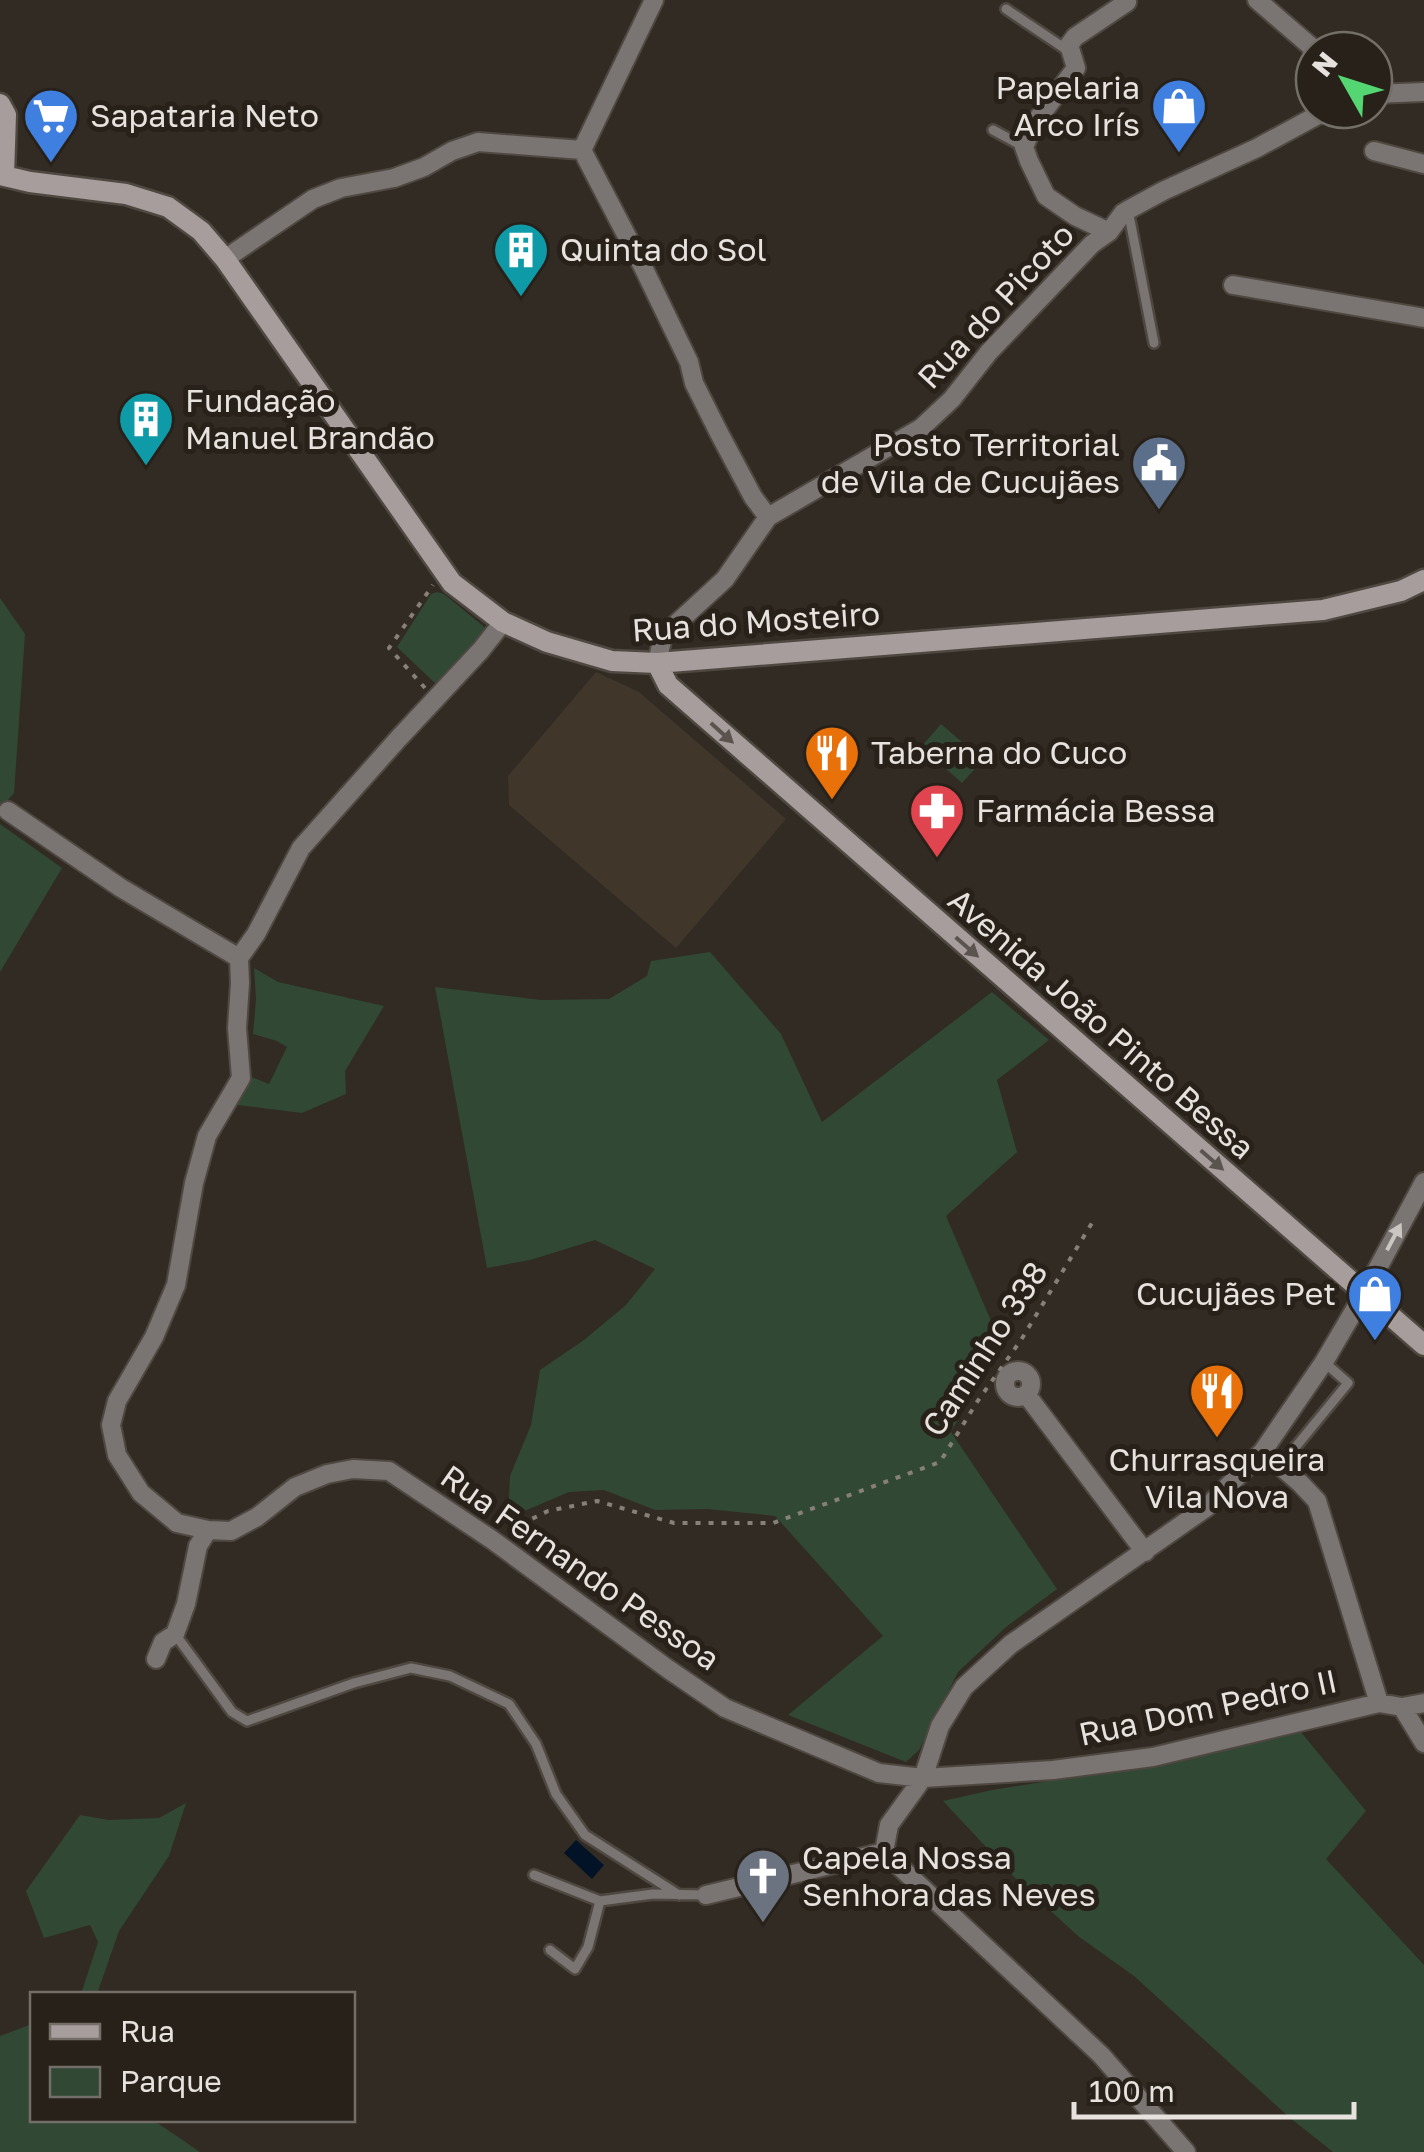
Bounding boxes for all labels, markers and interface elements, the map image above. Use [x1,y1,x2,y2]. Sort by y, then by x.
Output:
north arrow [1294,30,1394,130]
text: N [1305,45,1344,83]
place label: Papelaria Arco Irís [996,68,1140,143]
shop icon: Papelaria Arco Irís [1149,76,1209,155]
supermarket icon: Sapataria Neto [21,86,81,165]
place label: Sapataria Neto [90,96,319,134]
street label: Rua do Picoto [909,215,1081,396]
building icon: Quinta do Sol [491,220,551,299]
place label: Quinta do Sol [560,230,767,268]
place label: Fundação Manuel Brandão [185,381,435,456]
building icon: Fundação Manuel Brandão [116,389,176,468]
place label: Posto Territorial de Vila de Cucujães [821,425,1120,500]
public building icon: Posto Territorial de Vila de Cucujães [1129,433,1189,512]
street label: Rua do Mosteiro [631,593,881,649]
one-way arrow [709,722,734,744]
restaurant icon: Taberna do Cuco [802,723,862,802]
place label: Taberna do Cuco [871,733,1127,771]
pharmacy icon: Farmácia Bessa [907,781,967,860]
place label: Farmácia Bessa [976,791,1215,829]
street label: Avenida João Pinto Bessa [941,880,1262,1166]
one-way arrow [954,936,979,958]
one-way arrow [1199,1149,1224,1171]
one-way arrow [1385,1223,1403,1251]
street label: Caminho 338 [914,1254,1055,1443]
shop icon: Cucujães Pet [1345,1264,1405,1343]
place label: Cucujães Pet [1136,1274,1336,1312]
restaurant icon: Churrasqueira Vila Nova [1187,1361,1247,1440]
place label: Churrasqueira Vila Nova [1109,1440,1325,1515]
street label: Rua Fernando Pessoa [434,1457,727,1678]
street label: Rua Dom Pedro II [1075,1661,1340,1753]
place label: Capela Nossa Senhora das Neves [802,1838,1096,1913]
church icon: Capela Nossa Senhora das Neves [733,1846,793,1925]
legend [30,1992,355,2122]
text: Rua [120,2013,175,2049]
scale bar [1074,2057,1354,2119]
text: Parque [120,2063,222,2099]
text: 100 m [1089,2073,1175,2109]

